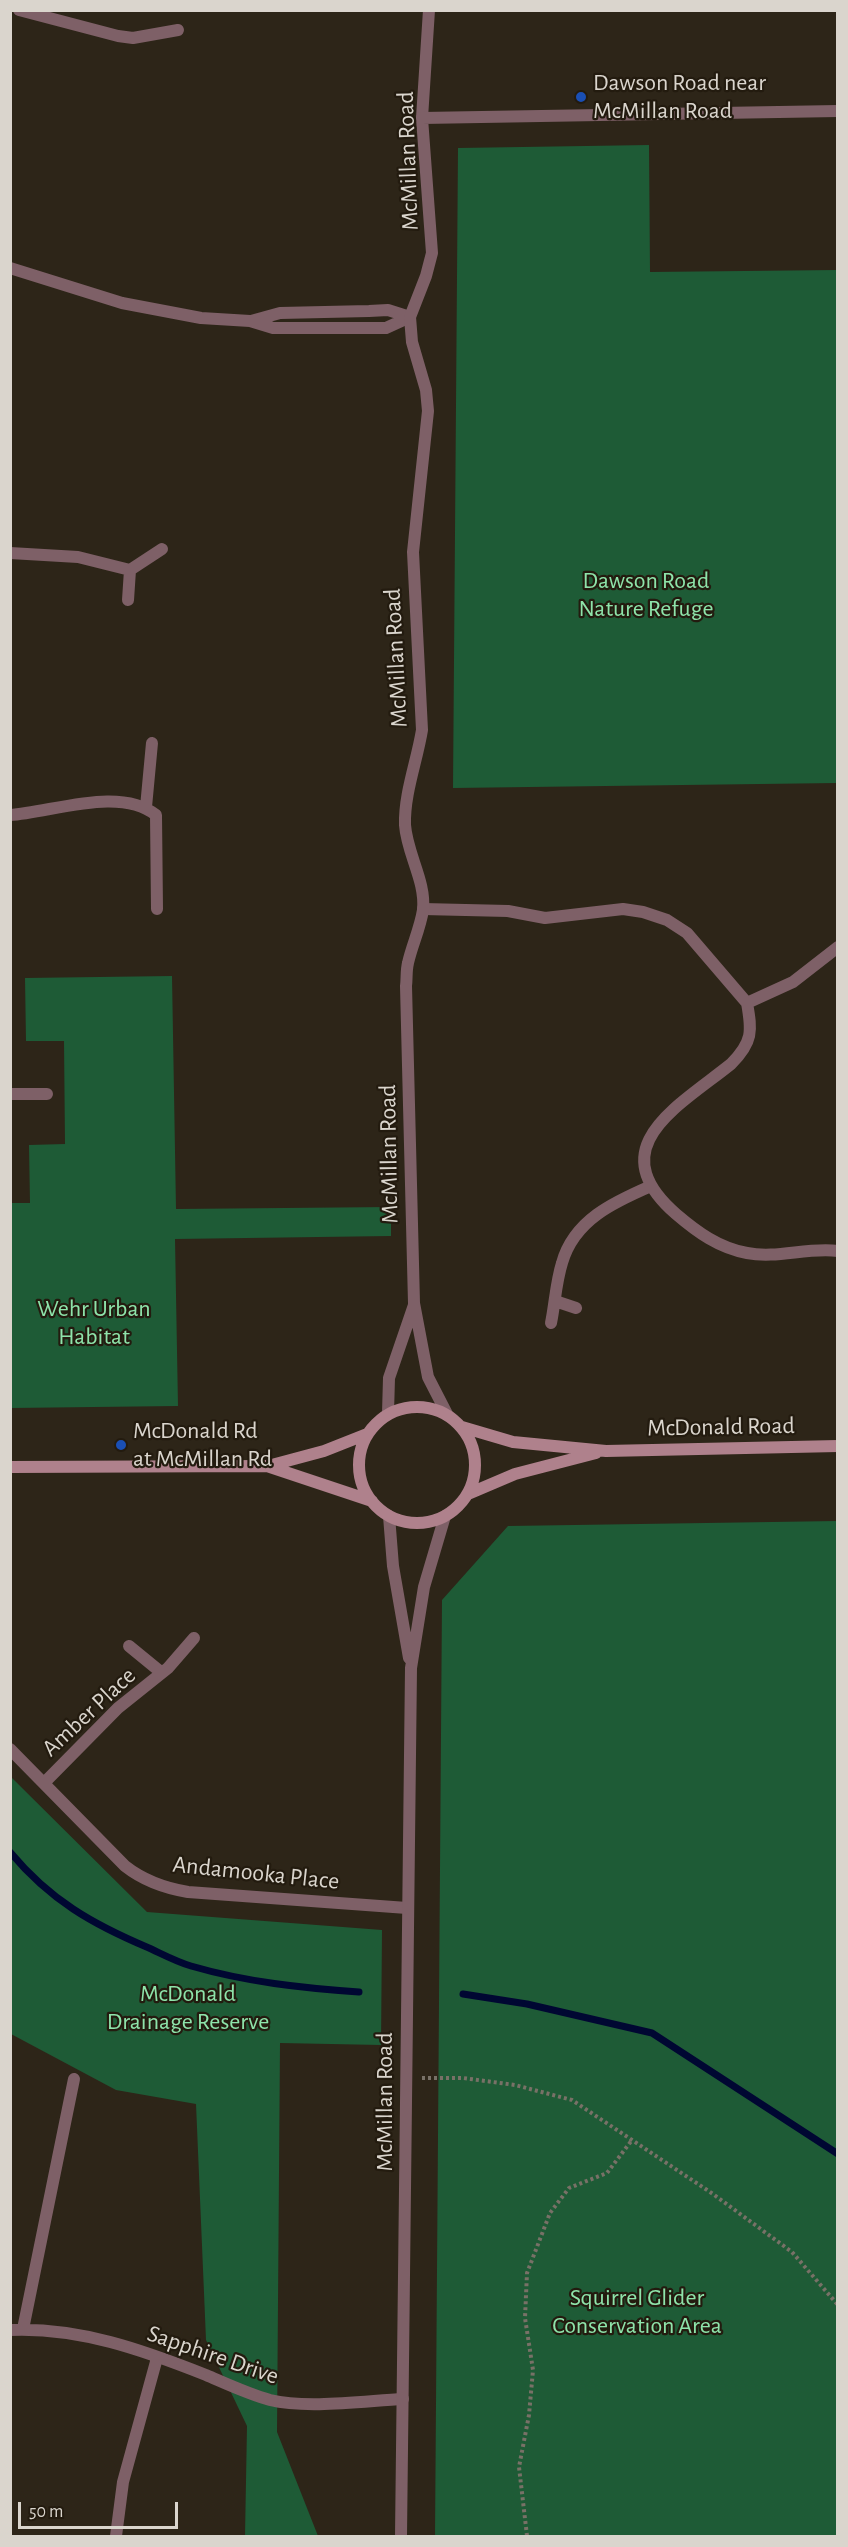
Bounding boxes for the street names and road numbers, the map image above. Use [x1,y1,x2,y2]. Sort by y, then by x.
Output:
street label: McMillan Road [391,91,425,231]
street label: McMillan Road [378,588,414,728]
street label: McMillan Road [373,1084,405,1224]
street label: McDonald Road [647,1411,795,1443]
street label: Amber Place [36,1661,142,1763]
street label: Andamooka Place [171,1850,341,1896]
street label: McMillan Road [371,2032,399,2172]
street label: Sapphire Drive [143,2319,283,2391]

